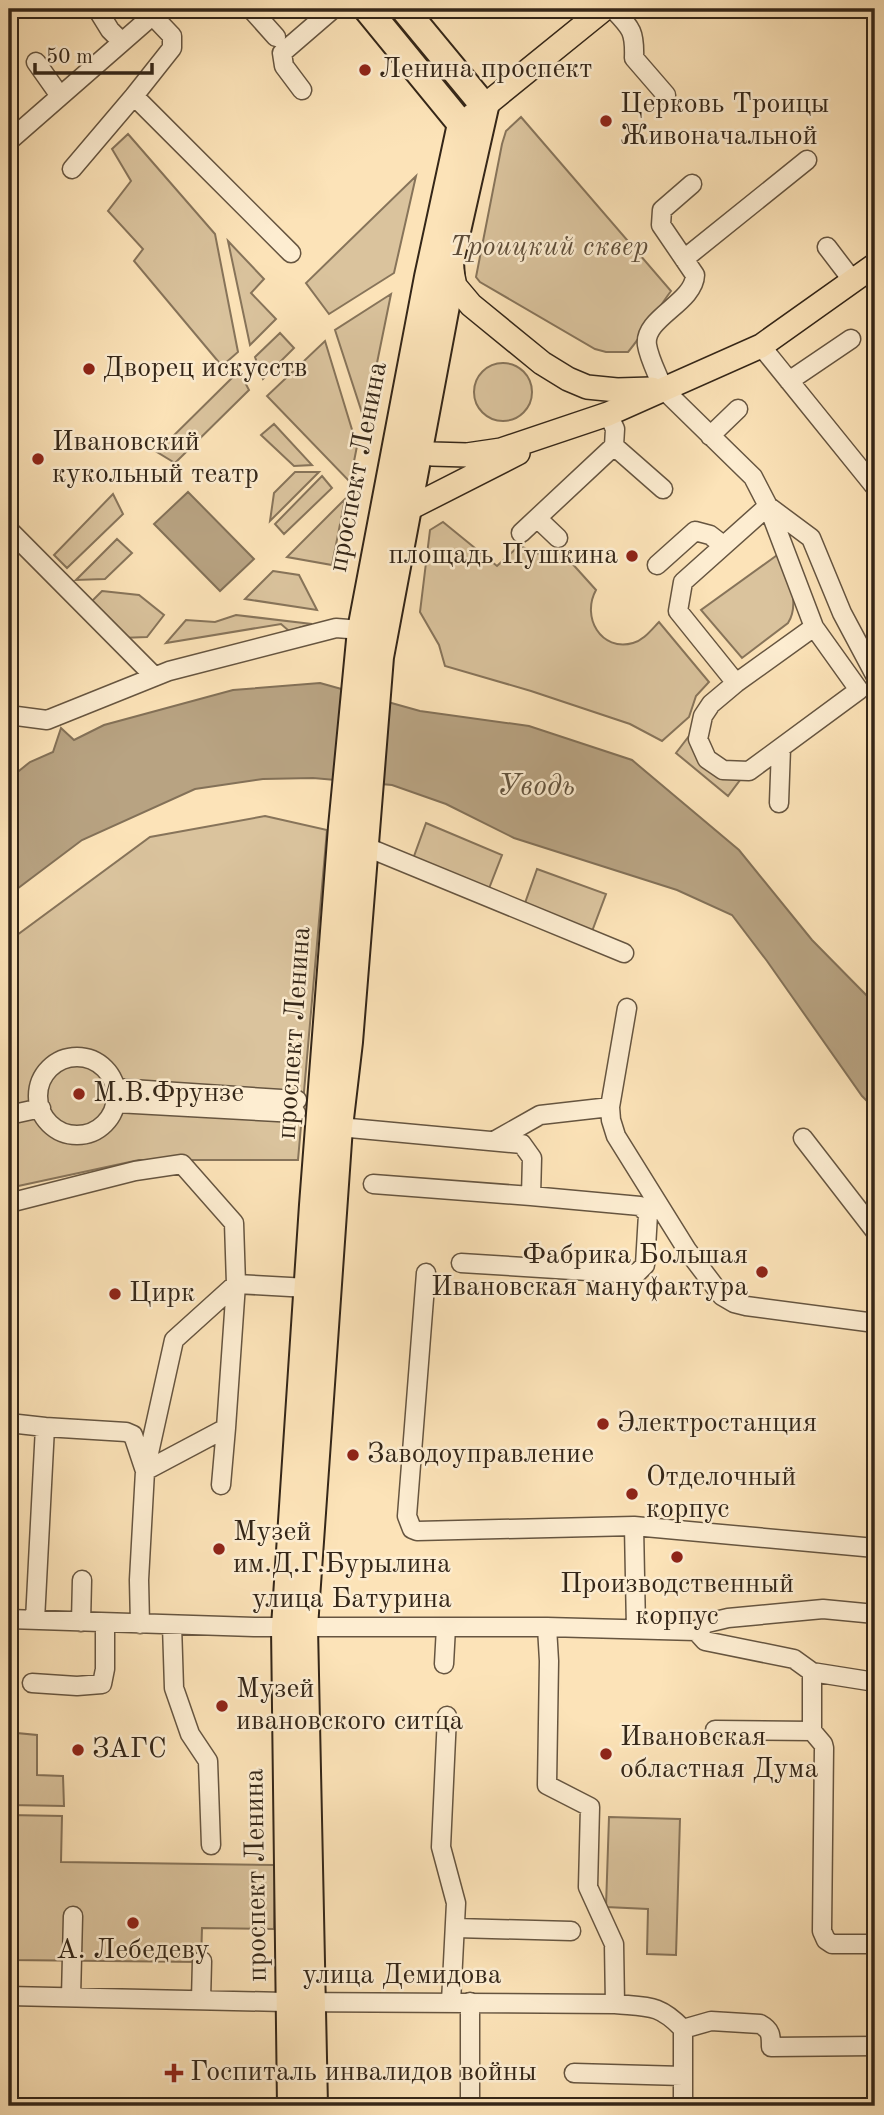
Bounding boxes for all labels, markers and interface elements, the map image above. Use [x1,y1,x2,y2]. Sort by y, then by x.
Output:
scale bar [35,32,152,76]
text: 50 m [46,47,93,68]
place label: Ленина проспект [379,56,593,84]
marker: Ленина проспект [357,62,373,78]
place label: Церковь Троицы Живоначальной [620,91,829,151]
marker: Церковь Троицы Живоначальной [598,113,614,129]
park label: Троицкий сквер [450,234,648,262]
place label: Дворец искусств [103,355,308,383]
street label: проспект Ленина [325,359,393,574]
marker: Дворец искусств [81,361,97,377]
place label: Ивановский кукольный театр [52,429,259,489]
marker: Ивановский кукольный театр [30,451,46,467]
place label: площадь Пушкина [388,542,618,570]
marker: площадь Пушкина [624,548,640,564]
water label: Уводь [497,772,575,802]
street label: проспект Ленина [274,925,316,1140]
place label: М.В.Фрунзе [93,1080,244,1108]
marker: М.В.Фрунзе [71,1086,87,1102]
place label: Фабрика Большая Ивановская мануфактура [431,1242,748,1302]
marker: Фабрика Большая Ивановская мануфактура [754,1264,770,1280]
place label: Цирк [129,1280,195,1308]
marker: Цирк [107,1286,123,1302]
place label: Электростанция [617,1410,817,1438]
marker: Электростанция [595,1416,611,1432]
place label: Заводоуправление [367,1441,594,1469]
marker: Заводоуправление [345,1447,361,1463]
place label: Отделочный корпус [646,1464,796,1524]
marker: Отделочный корпус [624,1486,640,1502]
place label: Музей им.Д.Г.Бурылина [233,1519,451,1579]
marker: Музей им.Д.Г.Бурылина [211,1541,227,1557]
marker: Производственный корпус [669,1549,685,1565]
place label: Производственный корпус [560,1571,794,1631]
street label: улица Батурина [252,1586,452,1614]
place label: Музей ивановского ситца [236,1676,463,1736]
marker: Музей ивановского ситца [214,1698,230,1714]
place label: Ивановская областная Дума [620,1724,818,1784]
place label: ЗАГС [92,1736,167,1764]
marker: ЗАГС [70,1742,86,1758]
marker: Ивановская областная Дума [598,1746,614,1762]
street label: проспект Ленина [241,1768,273,1982]
marker: А. Лебедеву [125,1915,141,1931]
place label: А. Лебедеву [56,1937,210,1965]
street label: улица Демидова [302,1962,502,1990]
place label: Госпиталь инвалидов войны [190,2059,537,2087]
marker: Госпиталь инвалидов войны [164,2063,184,2083]

